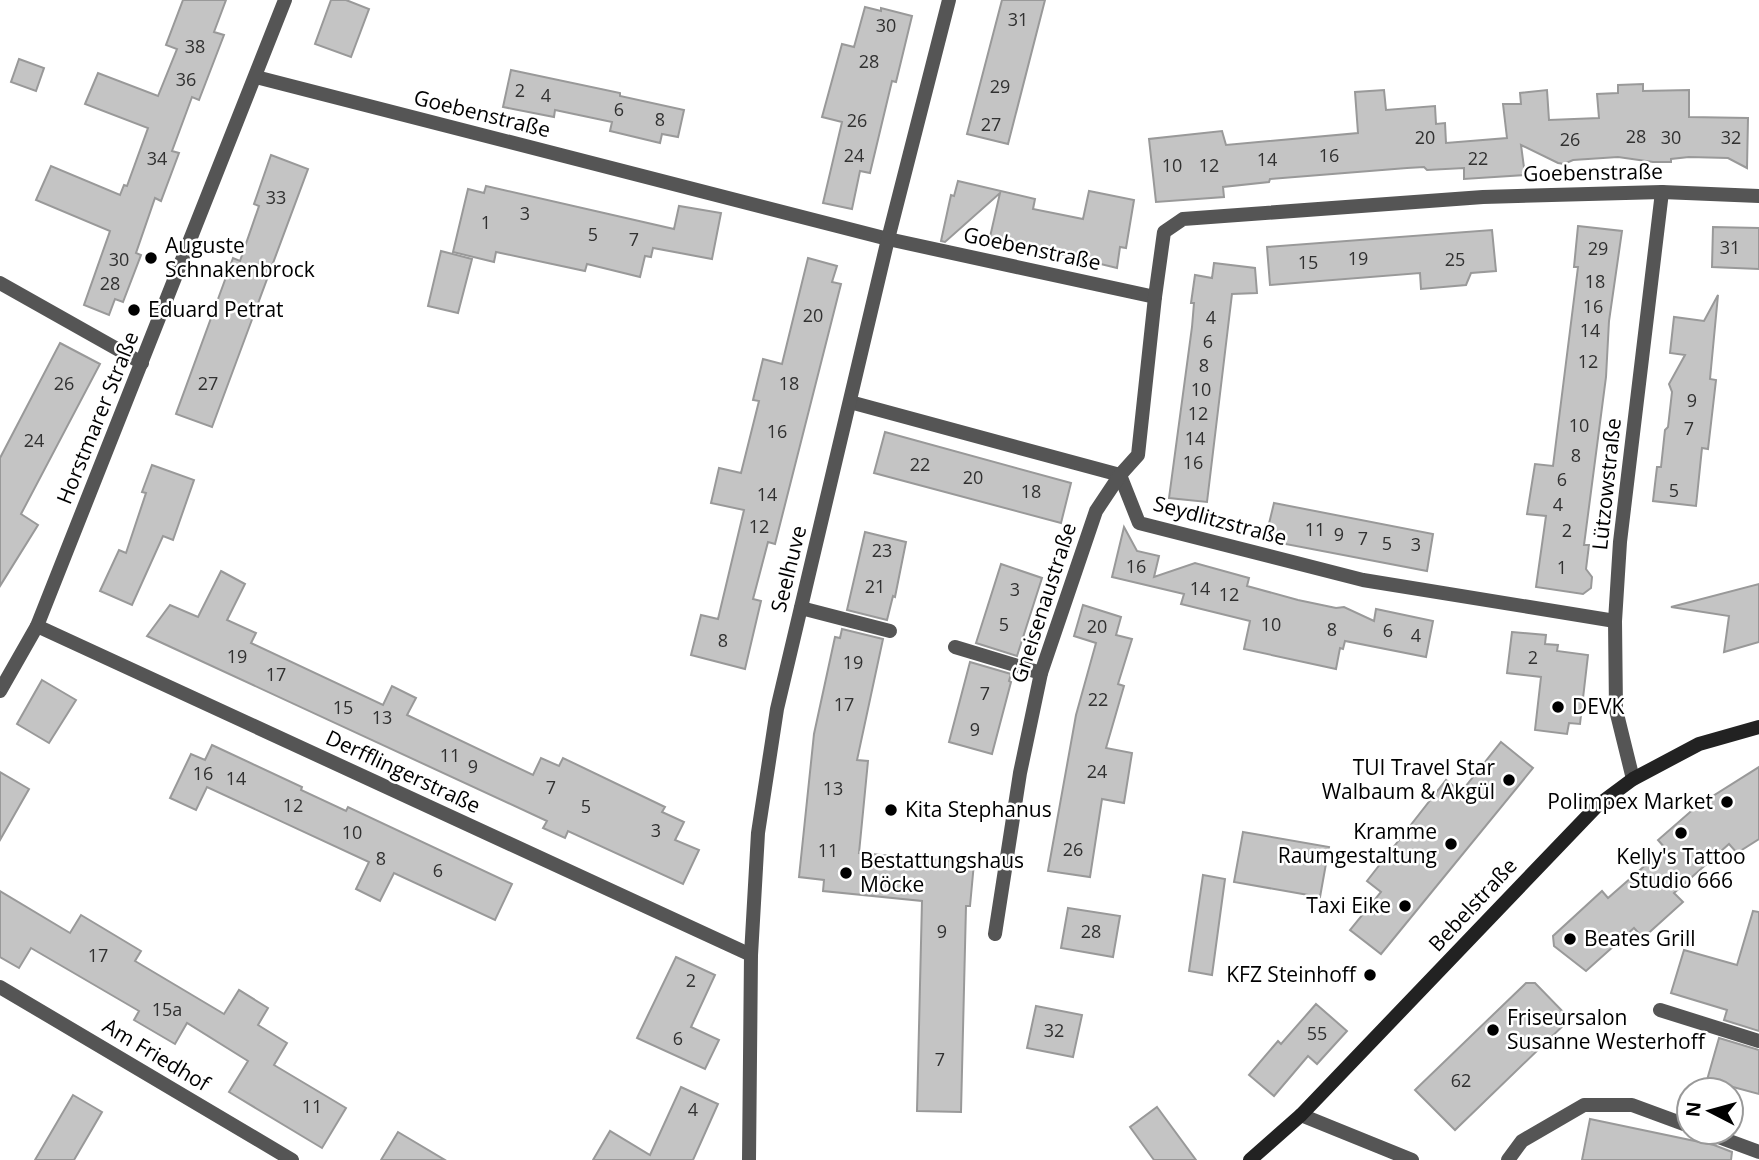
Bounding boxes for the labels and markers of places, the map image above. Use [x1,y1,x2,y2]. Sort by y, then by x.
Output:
place label: Auguste Schnakenbrock [165,231,315,283]
marker: Auguste Schnakenbrock [143,250,159,266]
place label: Eduard Petrat [148,295,284,323]
marker: Eduard Petrat [126,302,142,318]
place label: DEVK [1572,692,1624,720]
marker: DEVK [1550,699,1566,715]
place label: TUI Travel Star Walbaum & Akgül [1322,753,1495,805]
marker: TUI Travel Star Walbaum & Akgül [1501,772,1517,788]
place label: Polimpex Market [1547,787,1713,815]
marker: Polimpex Market [1719,794,1735,810]
place label: Kita Stephanus [905,795,1052,823]
marker: Kita Stephanus [883,802,899,818]
place label: Kramme Raumgestaltung [1278,817,1437,869]
marker: Kelly's Tattoo Studio 666 [1673,825,1689,841]
marker: Kramme Raumgestaltung [1443,836,1459,852]
place label: Kelly's Tattoo Studio 666 [1616,842,1746,894]
place label: Bestattungshaus Möcke [860,846,1024,898]
marker: Bestattungshaus Möcke [838,865,854,881]
place label: Taxi Eike [1306,891,1391,919]
marker: Taxi Eike [1397,898,1413,914]
place label: Beates Grill [1584,924,1696,952]
marker: Beates Grill [1562,931,1578,947]
place label: KFZ Steinhoff [1226,960,1358,988]
marker: KFZ Steinhoff [1362,967,1378,983]
place label: Friseursalon Susanne Westerhoff [1507,1003,1707,1055]
marker: Friseursalon Susanne Westerhoff [1485,1022,1501,1038]

